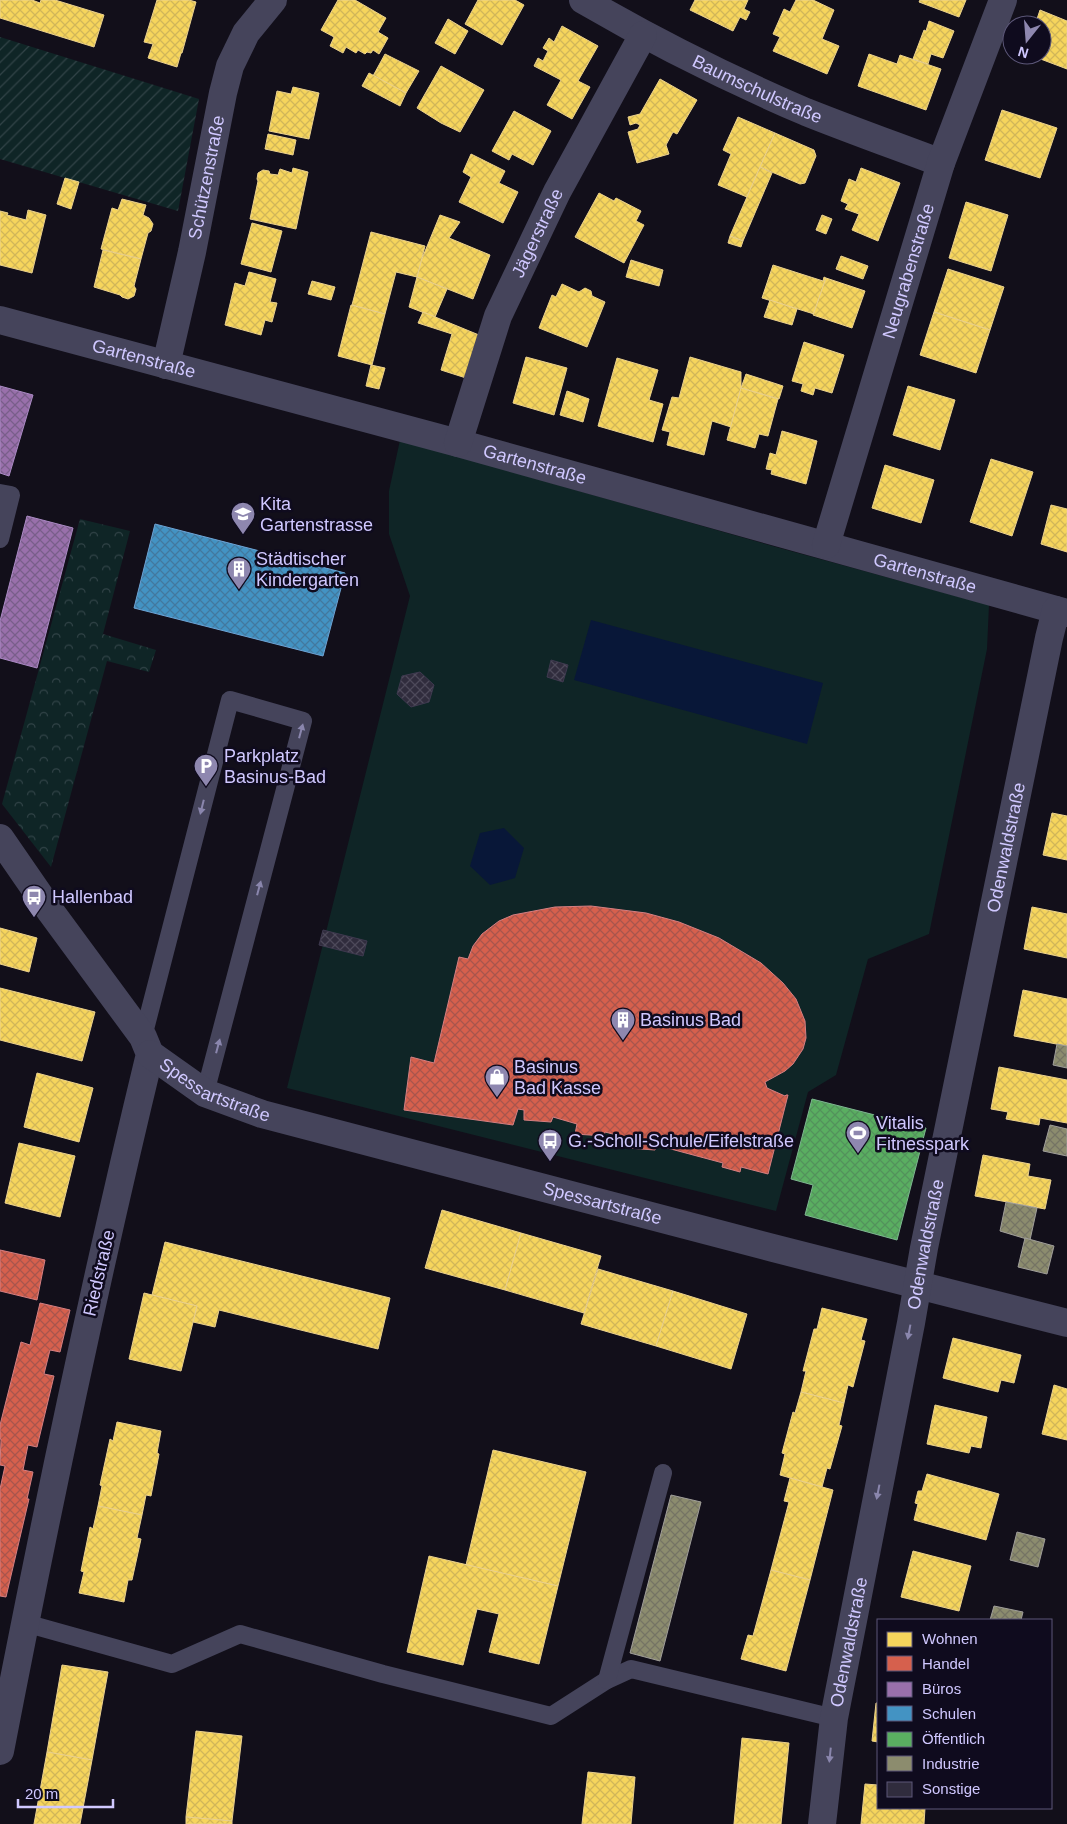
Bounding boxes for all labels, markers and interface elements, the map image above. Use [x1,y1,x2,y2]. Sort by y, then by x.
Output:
north arrow [1002,15,1052,65]
text: N [1016,43,1030,62]
street label: Baumschulstraße [689,51,825,127]
street label: Schützenstraße [185,114,228,241]
street label: Jägerstraße [508,185,567,281]
street label: Neugrabenstraße [879,201,938,341]
street label: Gartenstraße [90,335,198,382]
street label: Gartenstraße [481,441,589,488]
place label: Kita Gartenstrasse [260,494,373,535]
school or university icon: Kita Gartenstrasse [230,501,256,535]
place label: Städtischer Kindergarten [256,549,359,590]
street label: Gartenstraße [871,549,979,597]
building icon: Städtischer Kindergarten [226,556,252,590]
one-way arrow [297,724,305,739]
place label: Parkplatz Basinus-Bad [224,746,326,787]
parking icon: Parkplatz Basinus-Bad [193,753,219,787]
street label: Odenwaldstraße [983,781,1029,914]
one-way arrow [198,799,206,814]
one-way arrow [256,881,264,896]
bus stop icon: Hallenbad [21,884,47,918]
place label: Hallenbad [52,887,133,907]
building icon: Basinus Bad [610,1007,636,1041]
place label: Basinus Bad [640,1010,741,1030]
one-way arrow [214,1038,222,1053]
street label: Spessartstraße [156,1054,272,1126]
place label: Basinus Bad Kasse [514,1057,601,1098]
shop icon: Basinus Bad Kasse [484,1064,510,1098]
place label: Vitalis Fitnesspark [876,1113,970,1154]
sports icon: Vitalis Fitnesspark [845,1120,871,1154]
bus stop icon: G.-Scholl-Schule/Eifelstraße [537,1128,563,1162]
place label: G.-Scholl-Schule/Eifelstraße [568,1131,794,1151]
street label: Spessartstraße [541,1178,664,1228]
street label: Odenwaldstraße [904,1178,948,1311]
street label: Riedstraße [79,1228,119,1318]
one-way arrow [905,1325,913,1341]
one-way arrow [874,1484,882,1500]
street label: Odenwaldstraße [826,1575,871,1709]
legend [877,1619,1052,1809]
text: Wohnen [922,1630,978,1647]
text: Handel [922,1655,970,1672]
text: Büros [922,1680,961,1697]
text: Schulen [922,1705,976,1722]
text: Öffentlich [922,1730,985,1747]
one-way arrow [826,1747,834,1763]
text: Industrie [922,1755,980,1772]
scale bar [18,1776,112,1808]
text: Sonstige [922,1780,980,1797]
text: 20 m [25,1785,58,1802]

